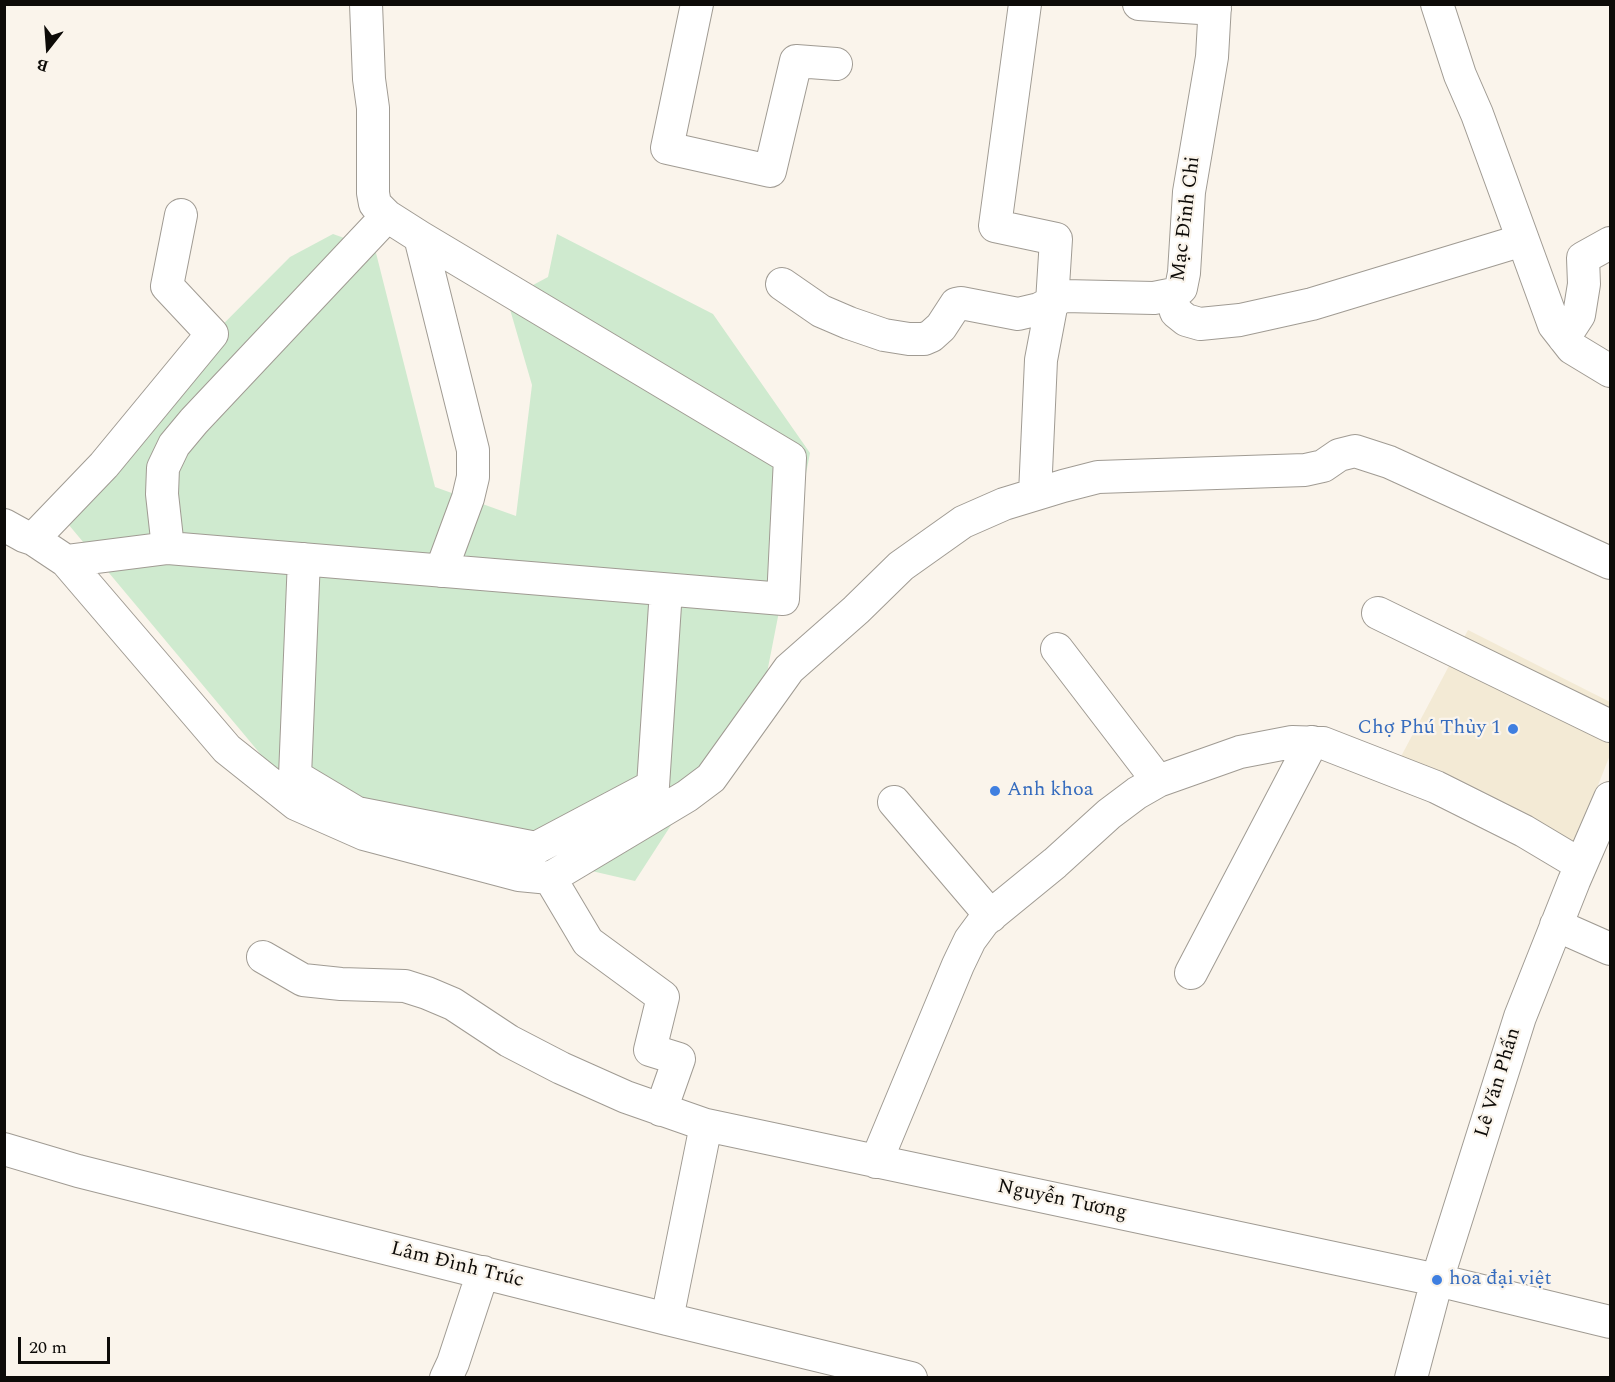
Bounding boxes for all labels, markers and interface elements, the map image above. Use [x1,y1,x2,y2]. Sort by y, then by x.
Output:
north arrow [18,18,78,78]
text: B [34,52,52,78]
street label: Mạc Đĩnh Chi [1167,155,1207,283]
place label: Chợ Phú Thủy 1 [1357,717,1501,741]
marker: Chợ Phú Thủy 1 [1506,722,1520,736]
place label: Anh khoa [1007,779,1094,803]
marker: Anh khoa [988,784,1002,798]
street label: Lê Văn Phấn [1471,1025,1527,1141]
street label: Nguyễn Tương [995,1176,1129,1226]
street label: Lâm Đình Trúc [388,1238,526,1294]
place label: hoa đại việt [1449,1268,1551,1292]
marker: hoa đại việt [1430,1273,1444,1287]
scale bar [21,1325,112,1363]
text: 20 m [29,1334,67,1361]

